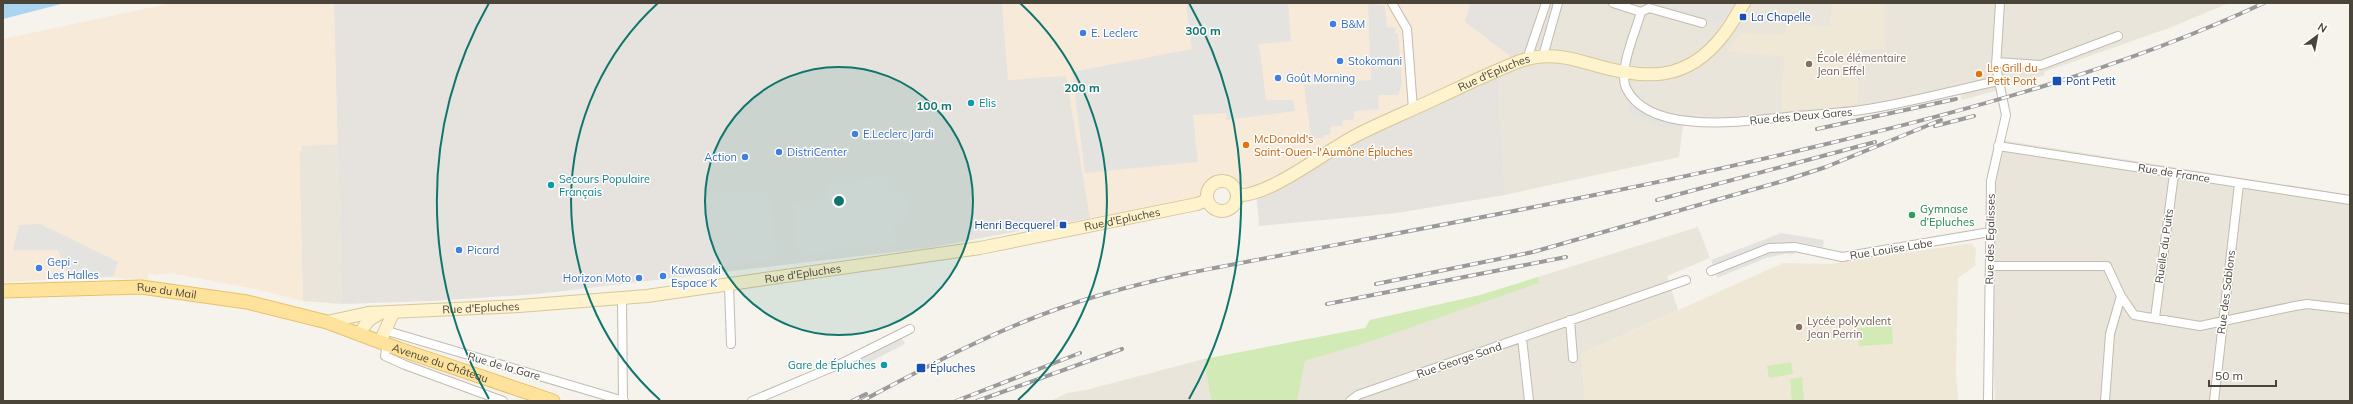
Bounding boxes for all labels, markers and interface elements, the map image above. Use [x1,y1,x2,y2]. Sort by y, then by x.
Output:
place label: La Chapelle [1751,10,1811,24]
marker: La Chapelle [1738,12,1748,22]
north arrow [2297,16,2337,56]
place label: B&M [1341,17,1365,31]
marker: B&M [1328,19,1338,29]
text: N [2315,19,2330,36]
text: 300 m [1185,23,1221,38]
place label: E. Leclerc [1091,26,1139,40]
marker: E. Leclerc [1078,28,1088,38]
street label: Rue d'Epluches [1456,51,1531,94]
place label: École élémentaire Jean Effel [1817,51,1906,78]
place label: Stokomani [1348,54,1402,68]
marker: Stokomani [1335,56,1345,66]
marker: École élémentaire Jean Effel [1804,59,1814,69]
place label: Le Grill du Petit Pont [1987,61,2038,88]
marker: Le Grill du Petit Pont [1974,69,1984,79]
place label: Goût Morning [1286,71,1355,85]
marker: Goût Morning [1273,73,1283,83]
place label: Pont Petit [2066,74,2116,88]
marker: Pont Petit [2051,75,2063,87]
text: 200 m [1064,80,1100,95]
place label: Elis [979,96,996,110]
text: 100 m [916,98,952,113]
marker: Elis [966,98,976,108]
street label: Rue des Deux Gares [1749,105,1853,127]
place label: E.Leclerc Jardi [863,127,934,141]
marker: E.Leclerc Jardi [850,129,860,139]
place label: McDonald's Saint-Ouen-l'Aumône Épluches [1254,132,1413,159]
marker: McDonald's Saint-Ouen-l'Aumône Épluches [1241,140,1251,150]
place label: DistriCenter [787,145,847,159]
marker: DistriCenter [774,147,784,157]
place label: Action [704,150,737,164]
marker: Action [740,152,750,162]
street label: Rue de France [2137,160,2211,186]
place label: Secours Populaire Français [559,172,650,199]
marker: Secours Populaire Français [546,180,556,190]
street label: Rue des Egalisses [1982,193,1998,285]
centre of rings [832,194,846,208]
place label: Gymnase d’Epluches [1920,202,1974,229]
street label: Rue d'Epluches [1083,205,1161,234]
street label: Ruelle du Puits [2152,208,2176,284]
marker: Gymnase d’Epluches [1907,210,1917,220]
place label: Henri Becquerel [974,218,1055,232]
marker: Henri Becquerel [1058,220,1068,230]
street label: Rue Louise Labe [1849,236,1933,262]
place label: Picard [467,243,499,257]
marker: Picard [454,245,464,255]
street label: Rue des Sablons [2214,249,2238,335]
place label: Gepi - Les Halles [47,255,99,282]
street label: Rue d'Epluches [764,261,842,286]
marker: Gepi - Les Halles [34,263,44,273]
place label: Kawasaki Espace K [671,263,721,290]
place label: Horizon Moto [563,271,631,285]
marker: Kawasaki Espace K [658,271,668,281]
marker: Horizon Moto [634,273,644,283]
street label: Rue du Mail [137,280,197,302]
street label: Rue d'Epluches [442,299,520,317]
place label: Lycée polyvalent Jean Perrin [1807,314,1891,341]
marker: Lycée polyvalent Jean Perrin [1794,322,1804,332]
street label: Rue George Sand [1415,339,1503,381]
street label: Avenue du Château [390,340,490,386]
street label: Rue de la Gare [466,349,542,383]
place label: Gare de Épluches [788,358,876,372]
marker: Gare de Épluches [879,360,889,370]
place label: Épluches [930,361,975,375]
marker: Épluches [915,362,927,374]
scale bar [2209,362,2276,388]
text: 50 m [2215,368,2243,383]

